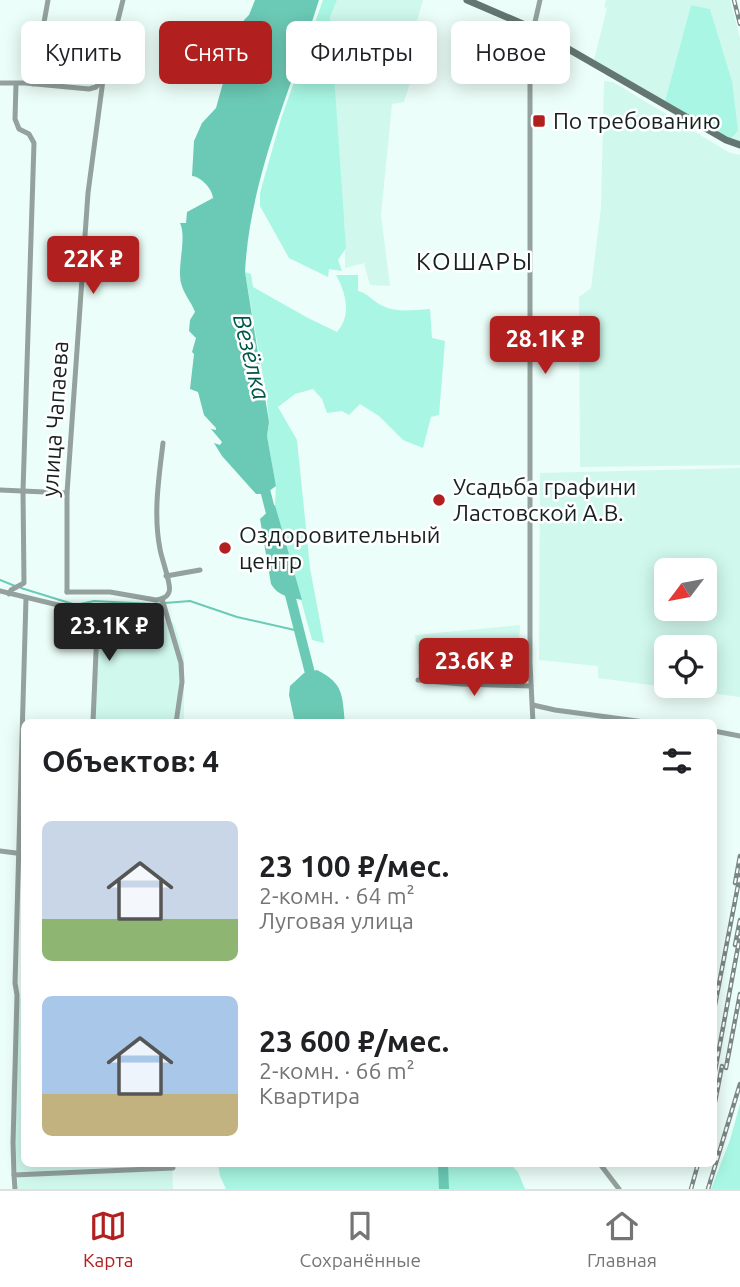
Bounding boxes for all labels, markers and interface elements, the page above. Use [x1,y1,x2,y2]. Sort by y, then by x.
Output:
chip: Купить [21,21,145,84]
chip: Снять [159,21,272,84]
chip: Фильтры [286,21,437,84]
chip: Новое [451,21,570,84]
place label: По требованию [553,108,721,133]
marker: По требованию [531,113,547,129]
pin: 22K ₽ [44,236,142,296]
text: 22K ₽ [63,246,123,271]
district label: КОШАРЫ [416,248,534,275]
water label: Везёлка [228,311,275,403]
pin: 28.1K ₽ [480,316,610,376]
text: 28.1K ₽ [506,326,584,351]
street label: улица Чапаева [37,340,72,498]
place label: Усадьба графини Ластовской А.В. [453,474,636,525]
marker: Усадьба графини Ластовской А.В. [431,492,447,508]
place label: Оздоровительный центр [239,522,440,573]
marker: Оздоровительный центр [217,540,233,556]
north arrow [654,558,718,621]
map controls [654,558,717,698]
pin: 23.1K ₽ [44,604,174,663]
text: 23.1K ₽ [70,613,148,638]
button: locate [654,635,717,698]
pin: 23.6K ₽ [409,638,539,698]
text: 23.6K ₽ [435,648,513,673]
icon: filters [658,742,696,780]
text: Объектов: 4 [42,744,219,778]
icon: home [98,849,182,933]
text: 23 100 ₽/мес. [259,849,449,883]
text: 2-комн. · 64 m² [259,883,415,908]
text: Луговая улица [259,908,414,933]
icon: home [98,1024,182,1108]
text: 23 600 ₽/мес. [259,1024,449,1058]
text: 2-комн. · 66 m² [259,1058,415,1083]
text: Квартира [259,1083,360,1108]
tab: Карта [83,1207,134,1271]
tab: Сохранённые [300,1207,421,1271]
tab: Главная [587,1207,657,1271]

